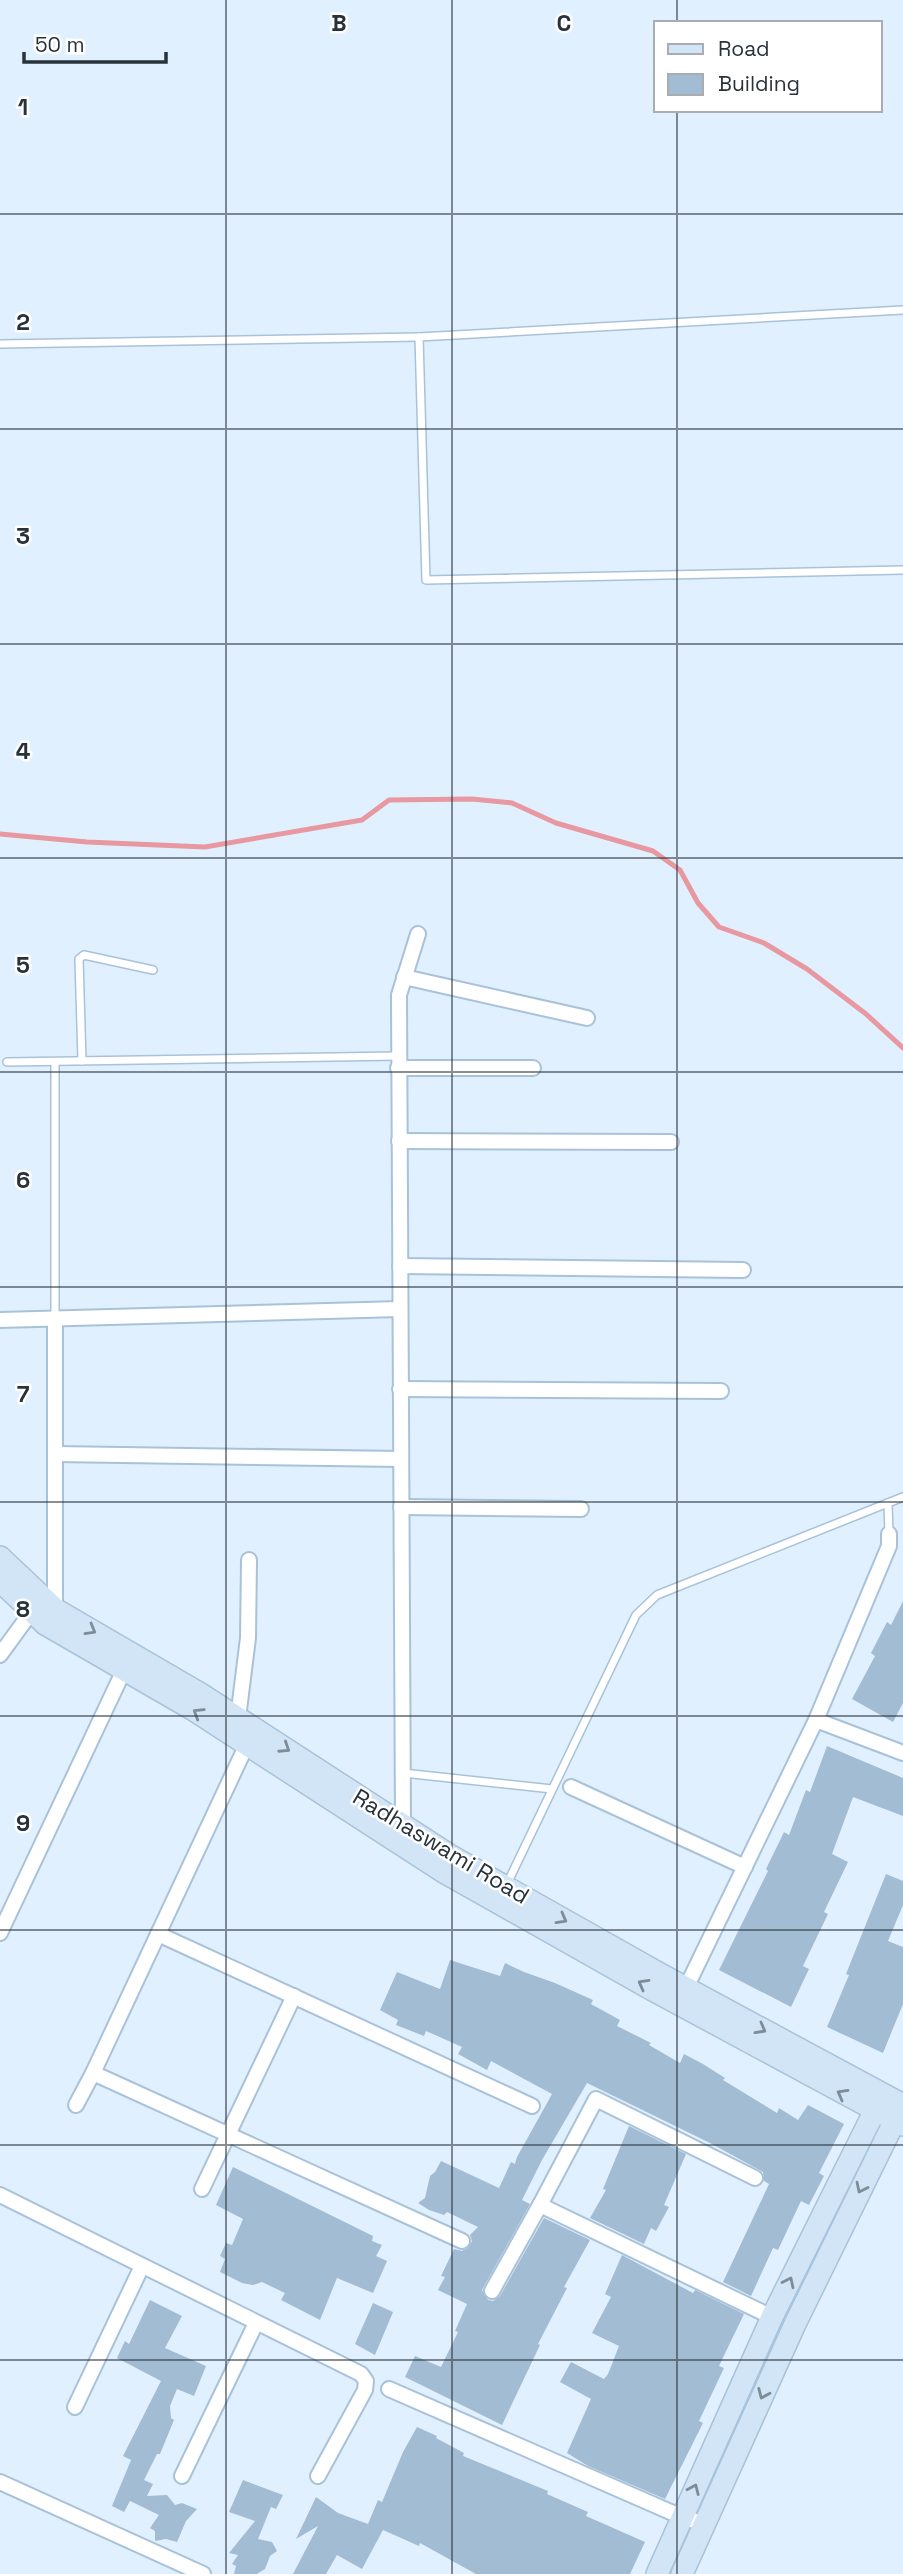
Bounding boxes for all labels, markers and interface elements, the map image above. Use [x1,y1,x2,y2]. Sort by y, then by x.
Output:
text: B [331,8,347,38]
text: C [557,8,571,38]
scale bar [24,21,166,65]
legend [654,21,882,112]
text: 50 m [35,31,85,58]
text: Road [718,35,770,62]
text: Building [718,70,800,97]
text: 1 [18,92,28,122]
text: 2 [16,307,30,337]
text: 3 [16,521,30,551]
text: 4 [16,736,31,766]
text: 5 [16,950,30,980]
text: 6 [16,1165,30,1195]
text: 7 [17,1379,30,1409]
text: 8 [16,1594,30,1624]
one-way arrow [83,1622,96,1635]
one-way arrow [192,1708,205,1721]
one-way arrow [277,1740,290,1753]
street label: Radhaswami Road [347,1781,535,1911]
text: 9 [16,1808,30,1838]
one-way arrow [555,1911,567,1924]
one-way arrow [637,1979,650,1992]
one-way arrow [754,2021,766,2034]
one-way arrow [837,2089,850,2102]
one-way arrow [856,2181,870,2193]
one-way arrow [781,2277,795,2289]
one-way arrow [757,2386,771,2399]
one-way arrow [686,2484,700,2496]

